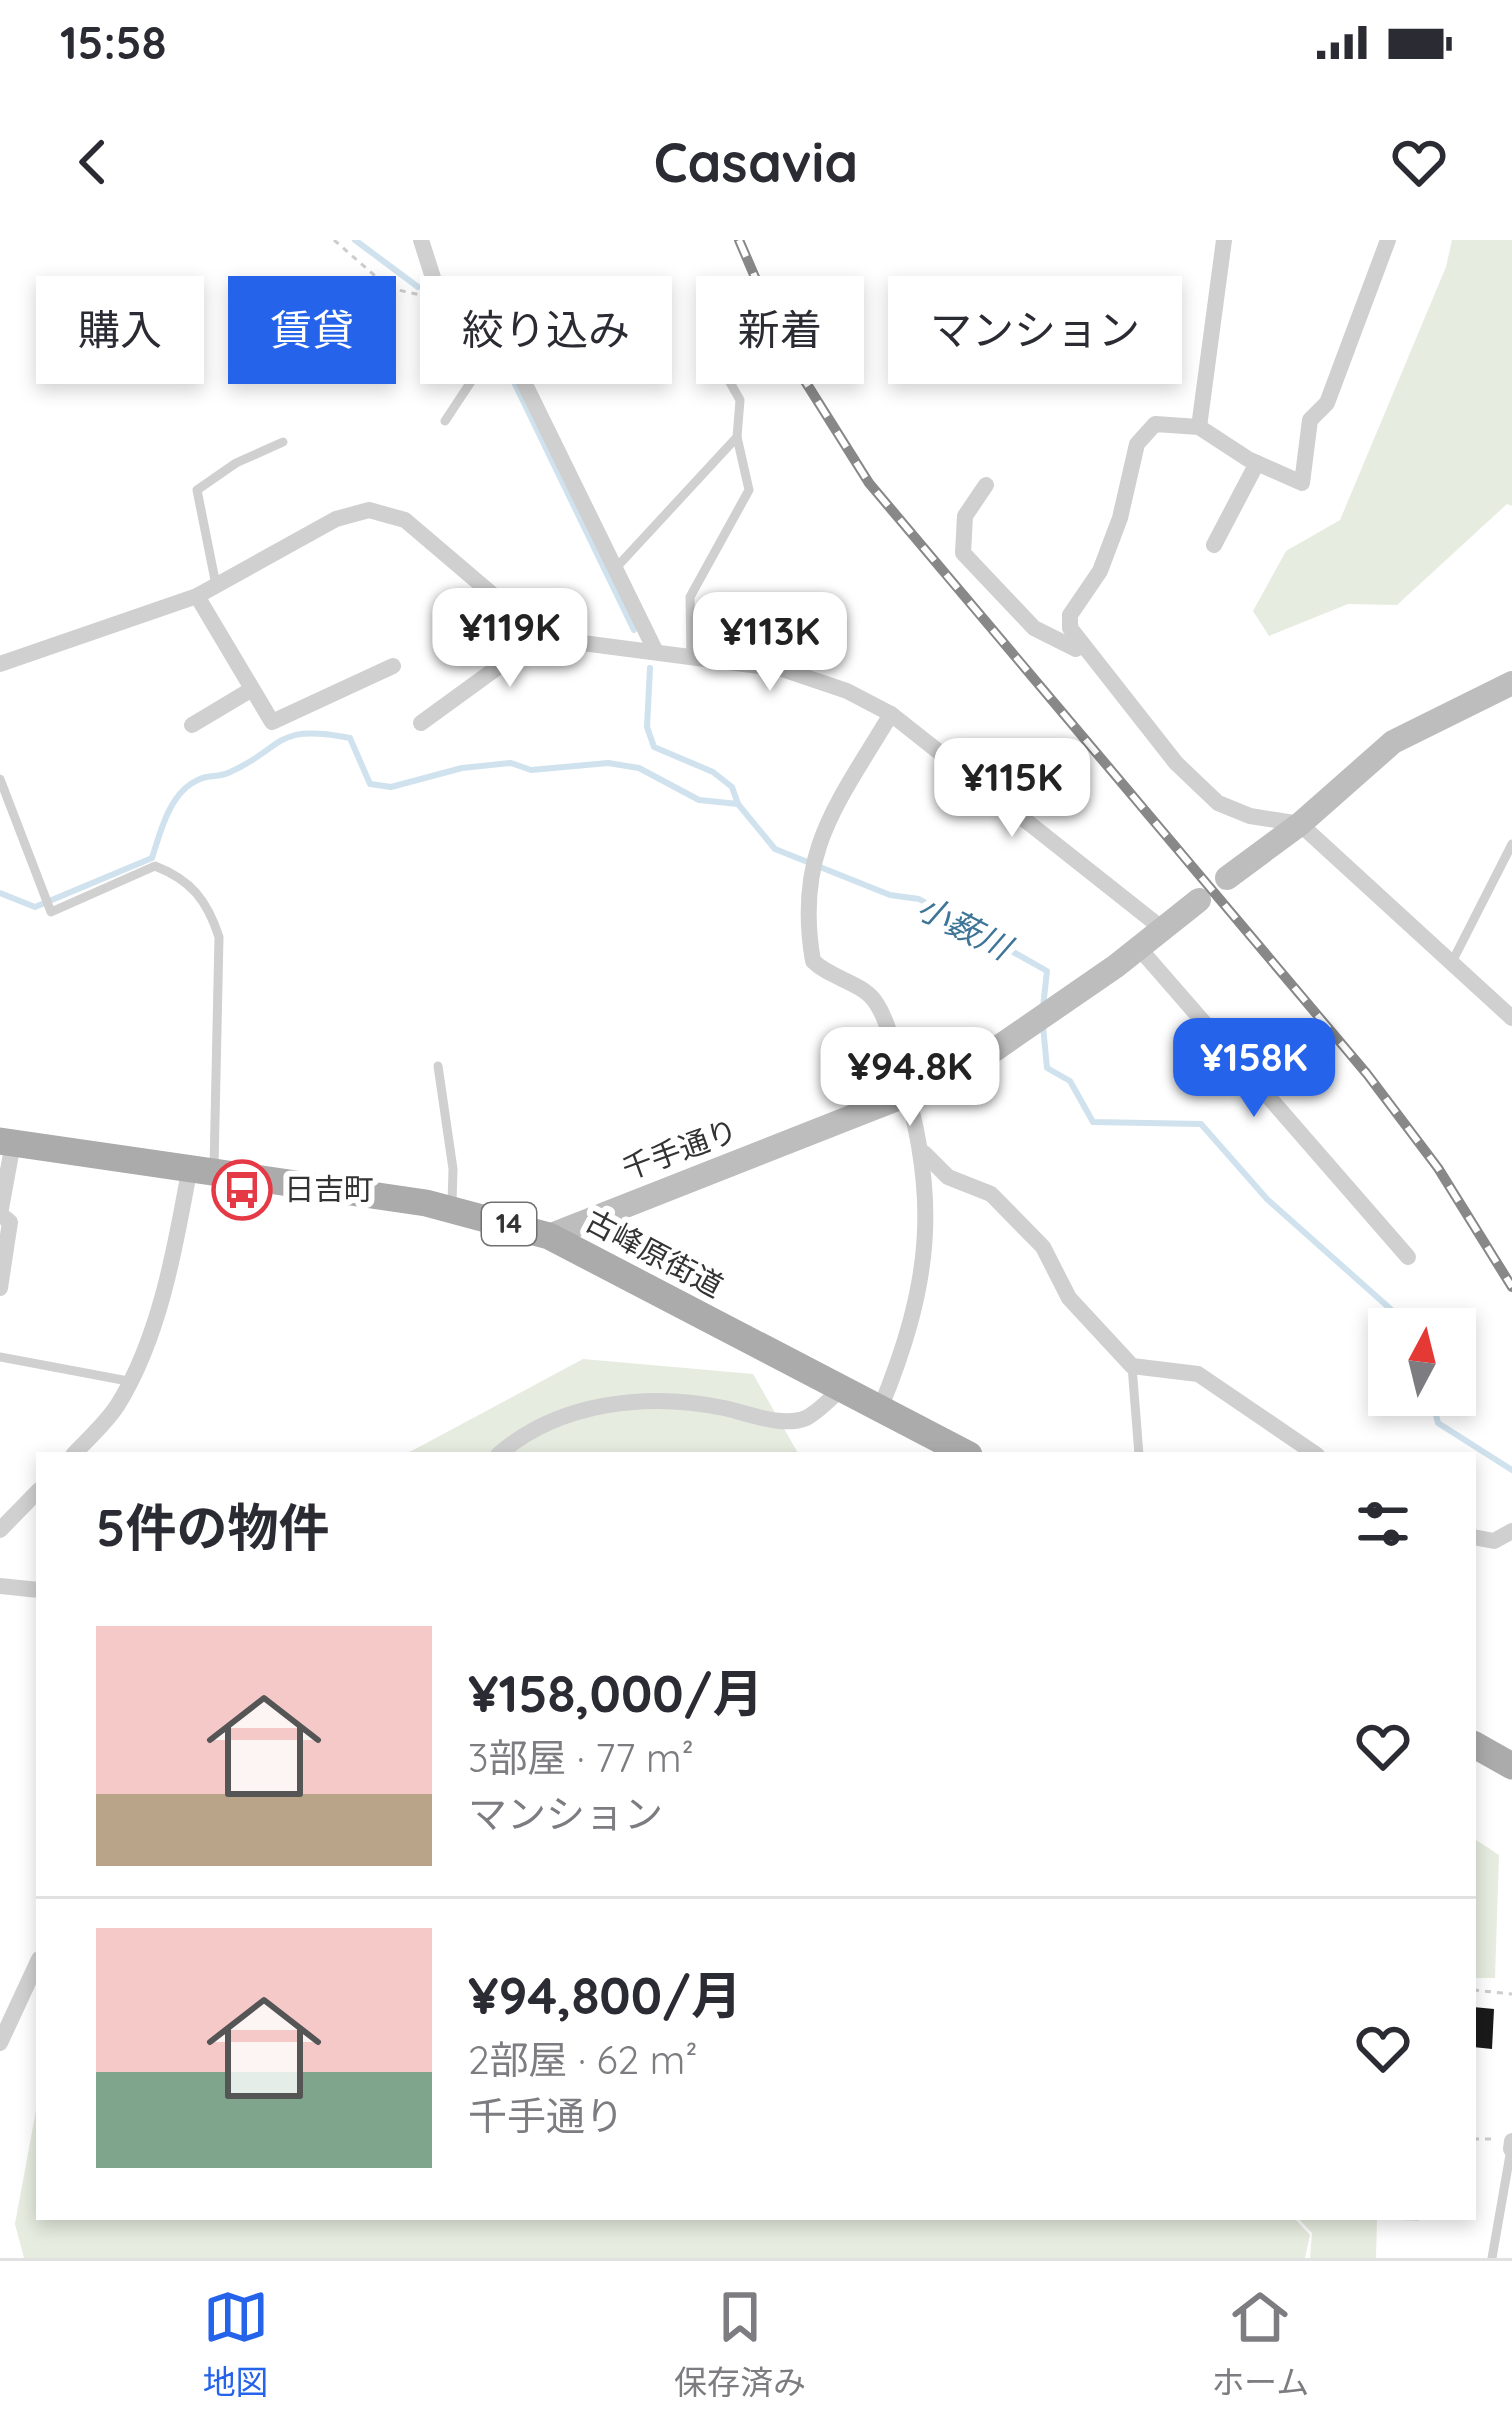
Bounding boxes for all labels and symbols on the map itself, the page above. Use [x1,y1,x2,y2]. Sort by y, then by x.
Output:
pin: ¥119K [426,588,594,690]
pin: ¥113K [686,592,854,694]
pin: ¥115K [928,738,1096,840]
water label: 小薮川 [911,886,1020,969]
pin: ¥158K [1170,1018,1338,1120]
pin: ¥94.8K [812,1027,1008,1129]
street label: 千手通り [617,1111,743,1187]
bus stop icon: 日吉町 [211,1159,273,1221]
place label: 日吉町 [284,1170,374,1208]
street label: 古峰原街道 [579,1201,730,1305]
road number: 14 [482,1203,536,1245]
north arrow [1368,1308,1476,1416]

